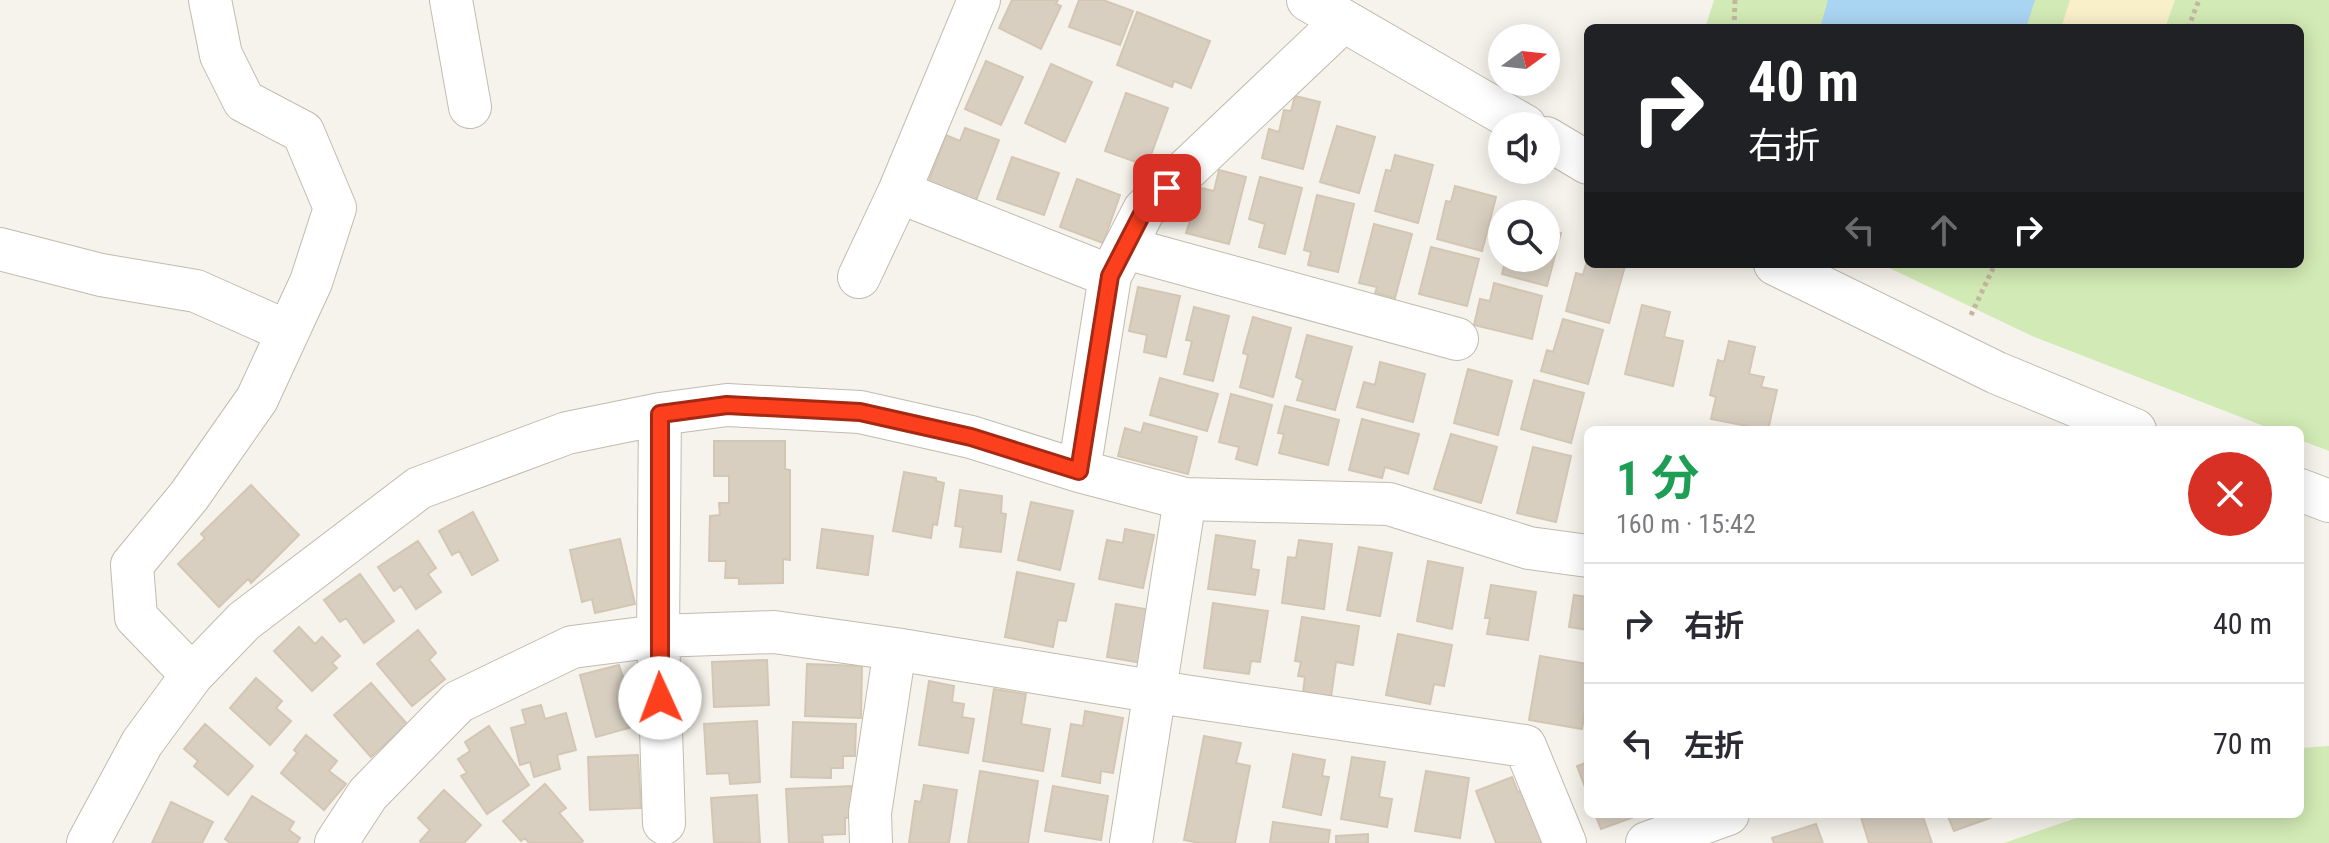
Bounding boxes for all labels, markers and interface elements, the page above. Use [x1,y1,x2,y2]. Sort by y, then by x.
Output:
north arrow [1488,24,1560,96]
map controls [1488,24,1560,272]
text: 40 m [1748,49,1859,115]
icon: right [1616,56,1720,160]
button: sound [1488,112,1560,184]
text: 右折 [1748,125,1820,167]
pin [1133,154,1201,222]
icon: arrive [1145,166,1189,210]
button: search [1488,200,1560,272]
icon: left [1838,208,1882,252]
icon: ahead [1922,208,1966,252]
icon: right [2006,208,2050,252]
text: 1 分 [1616,450,1699,507]
button: close [2188,452,2272,536]
text: 160 m · 15:42 [1616,509,1756,539]
icon: right [1616,601,1660,645]
text: 40 m [2213,606,2272,641]
text: 右折 [1684,608,1744,643]
position arrow [618,656,702,740]
icon: left [1616,721,1660,765]
text: 70 m [2213,726,2272,761]
text: 左折 [1684,728,1744,763]

